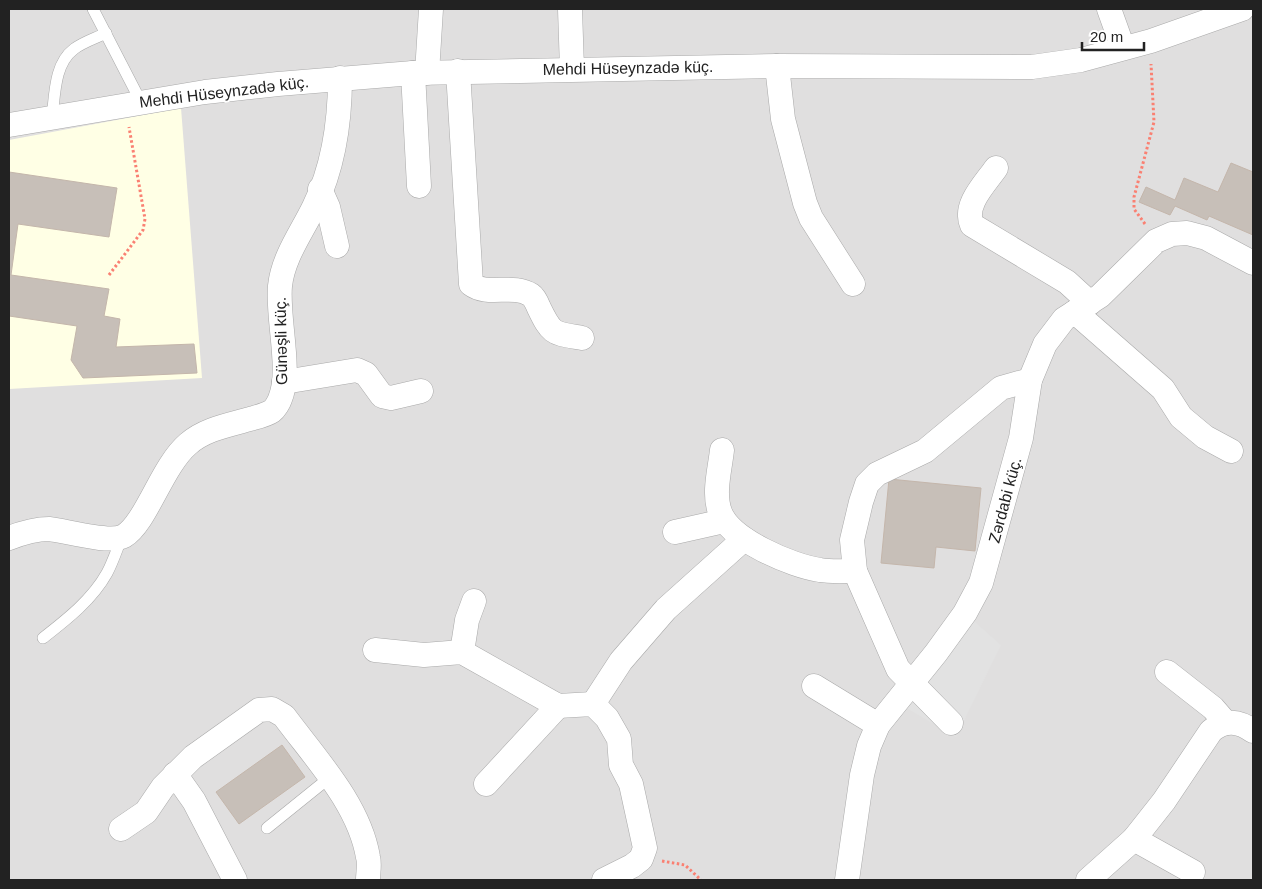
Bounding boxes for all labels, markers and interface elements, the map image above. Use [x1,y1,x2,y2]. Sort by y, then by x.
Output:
scale bar [1082,20,1144,52]
text: 20 m [1090,28,1123,45]
street label: Mehdi Hüseynzadə küç. [542,58,714,78]
street label: Mehdi Hüseynzadə küç. [138,73,310,111]
street label: Günəşli küç. [272,297,290,385]
street label: Zərdabi küç. [985,455,1025,545]

